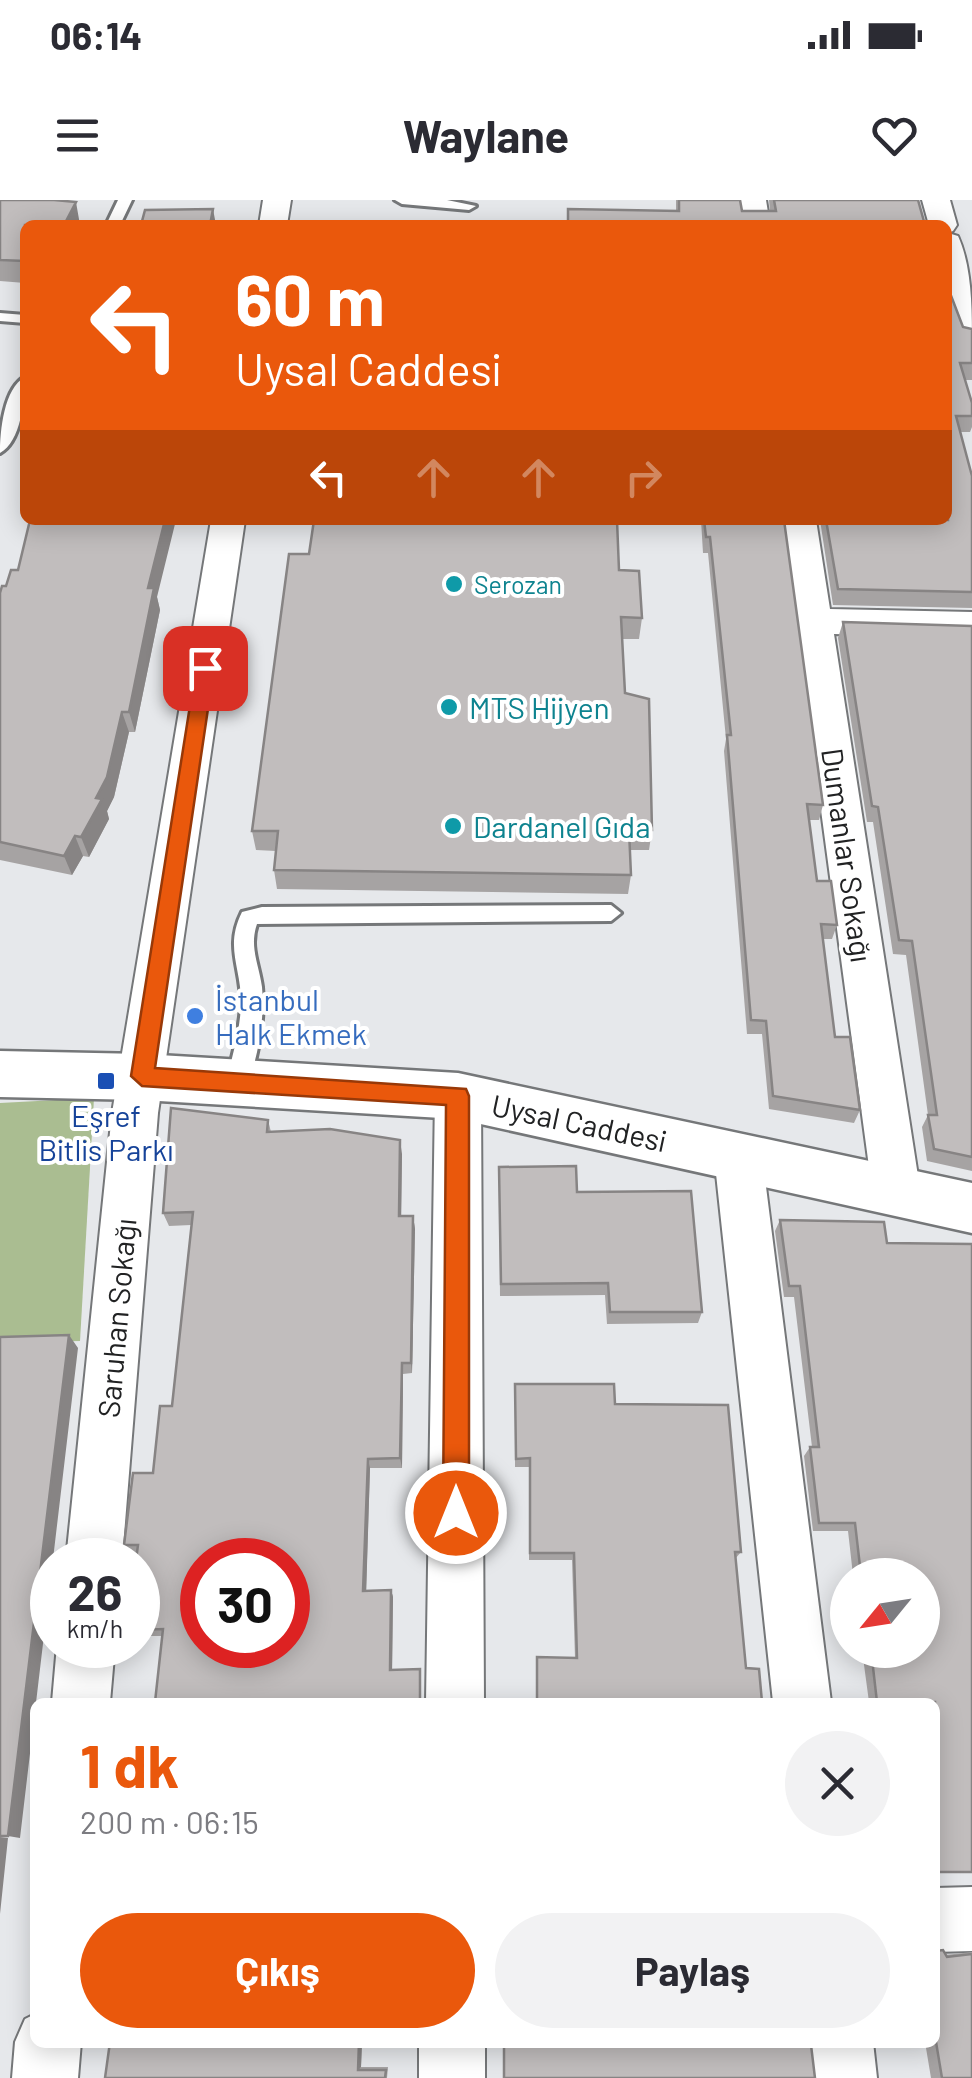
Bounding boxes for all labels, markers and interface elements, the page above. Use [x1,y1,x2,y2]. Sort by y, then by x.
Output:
text: 06:14 [50,12,142,58]
icon: menu [50,108,105,163]
text: Waylane [403,108,569,162]
icon: heart [867,108,922,163]
text: 60 m [235,256,385,340]
icon: left [70,260,200,390]
text: Uysal Caddesi [235,341,501,395]
icon: left [301,450,356,505]
icon: ahead [406,450,461,505]
icon: ahead [511,450,566,505]
icon: right [616,450,671,505]
place label: Serozan [474,569,562,599]
marker: Serozan [443,573,465,595]
pin [163,626,248,711]
icon: arrive [178,641,233,696]
place label: MTS Hijyen [469,689,610,725]
marker: MTS Hijyen [438,696,460,718]
street label: Dumanlar Sokağı [815,746,881,964]
place label: Dardanel Gıda [473,808,650,844]
marker: Dardanel Gıda [442,815,464,837]
place label: İstanbul Halk Ekmek [215,981,367,1051]
marker: İstanbul Halk Ekmek [184,1005,206,1027]
marker: Eşref Bitlis Parkı [95,1070,117,1092]
street label: Uysal Caddesi [488,1086,670,1158]
place label: Eşref Bitlis Parkı [38,1097,174,1167]
street label: Saruhan Sokağı [89,1217,143,1419]
position arrow [404,1461,508,1565]
speed limit sign: 30 [180,1538,310,1668]
north arrow [830,1558,940,1668]
map controls [830,1558,940,1668]
text: 26 [68,1561,122,1621]
text: km/h [67,1613,123,1643]
text: 1 dk [80,1728,179,1800]
button: close [785,1731,890,1836]
text: 200 m · 06:15 [80,1802,259,1840]
button: Çıkış [80,1913,475,2028]
button: Paylaş [495,1913,890,2028]

